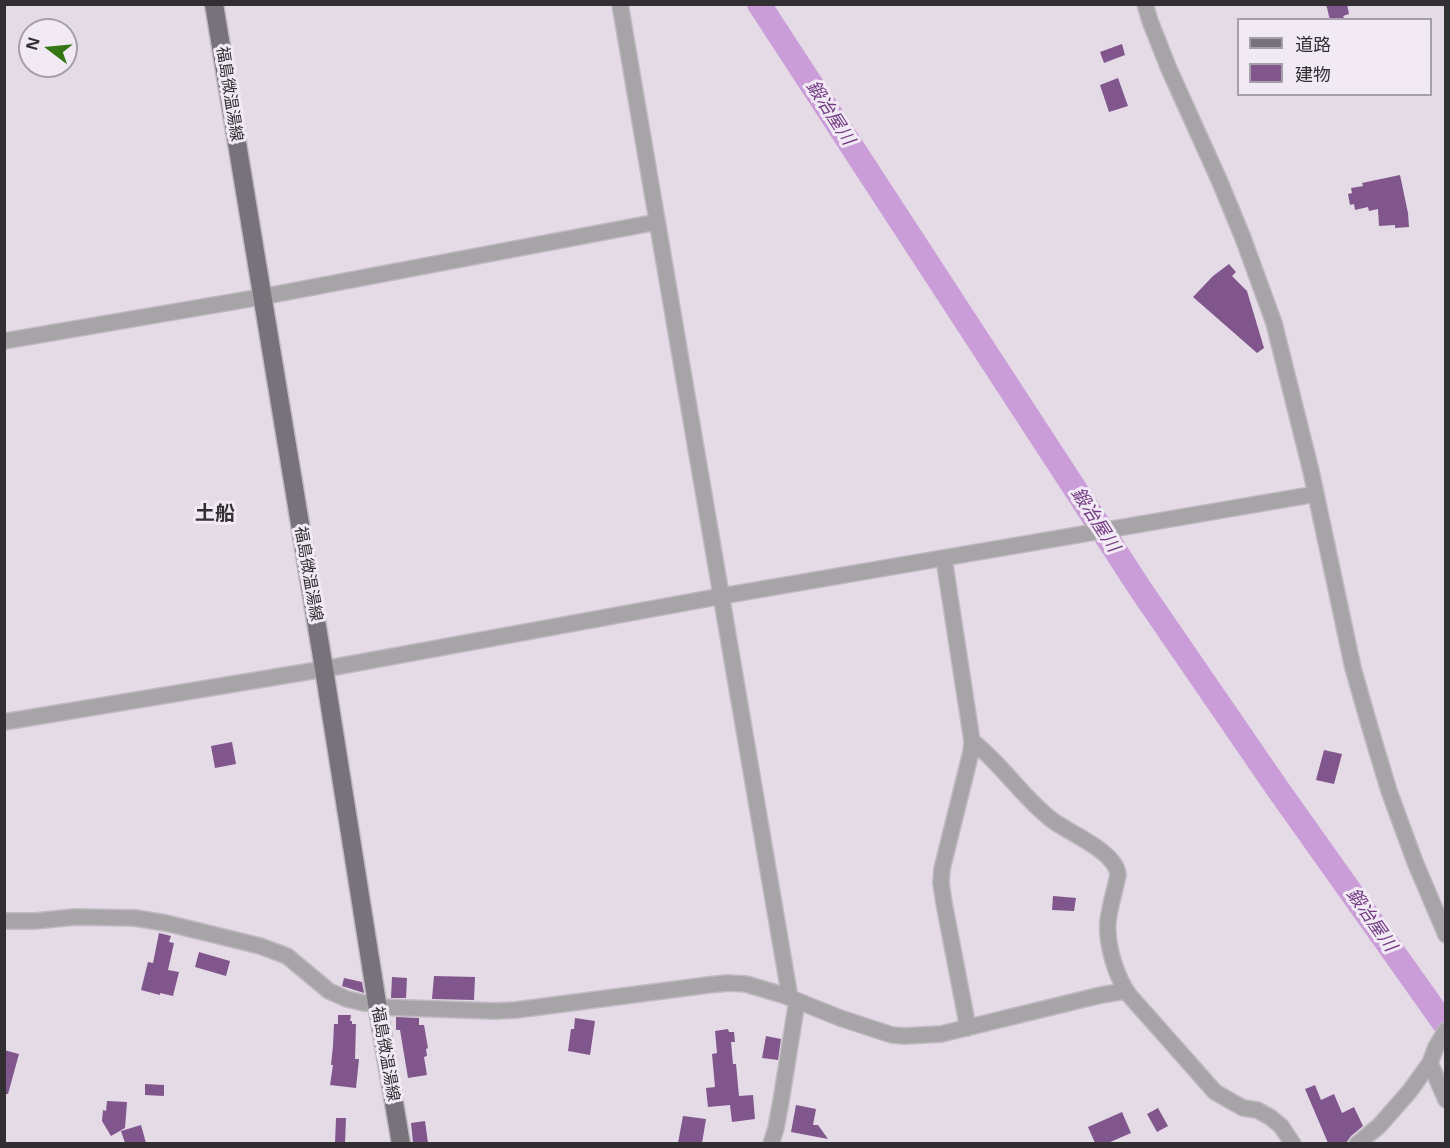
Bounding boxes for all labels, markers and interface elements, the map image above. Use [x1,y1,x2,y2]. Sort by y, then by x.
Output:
north arrow [18,18,78,78]
legend [1237,18,1432,96]
text: 道路 [1295,32,1331,56]
text: N [20,34,45,53]
street label: 福島微温湯線 [212,45,246,143]
text: 建物 [1295,62,1331,86]
water label: 鍛冶屋川 [801,77,859,149]
water label: 鍛冶屋川 [1066,484,1124,556]
district label: 土船 [195,502,235,526]
street label: 福島微温湯線 [290,525,326,623]
water label: 鍛冶屋川 [1342,884,1400,956]
street label: 福島微温湯線 [367,1005,403,1103]

